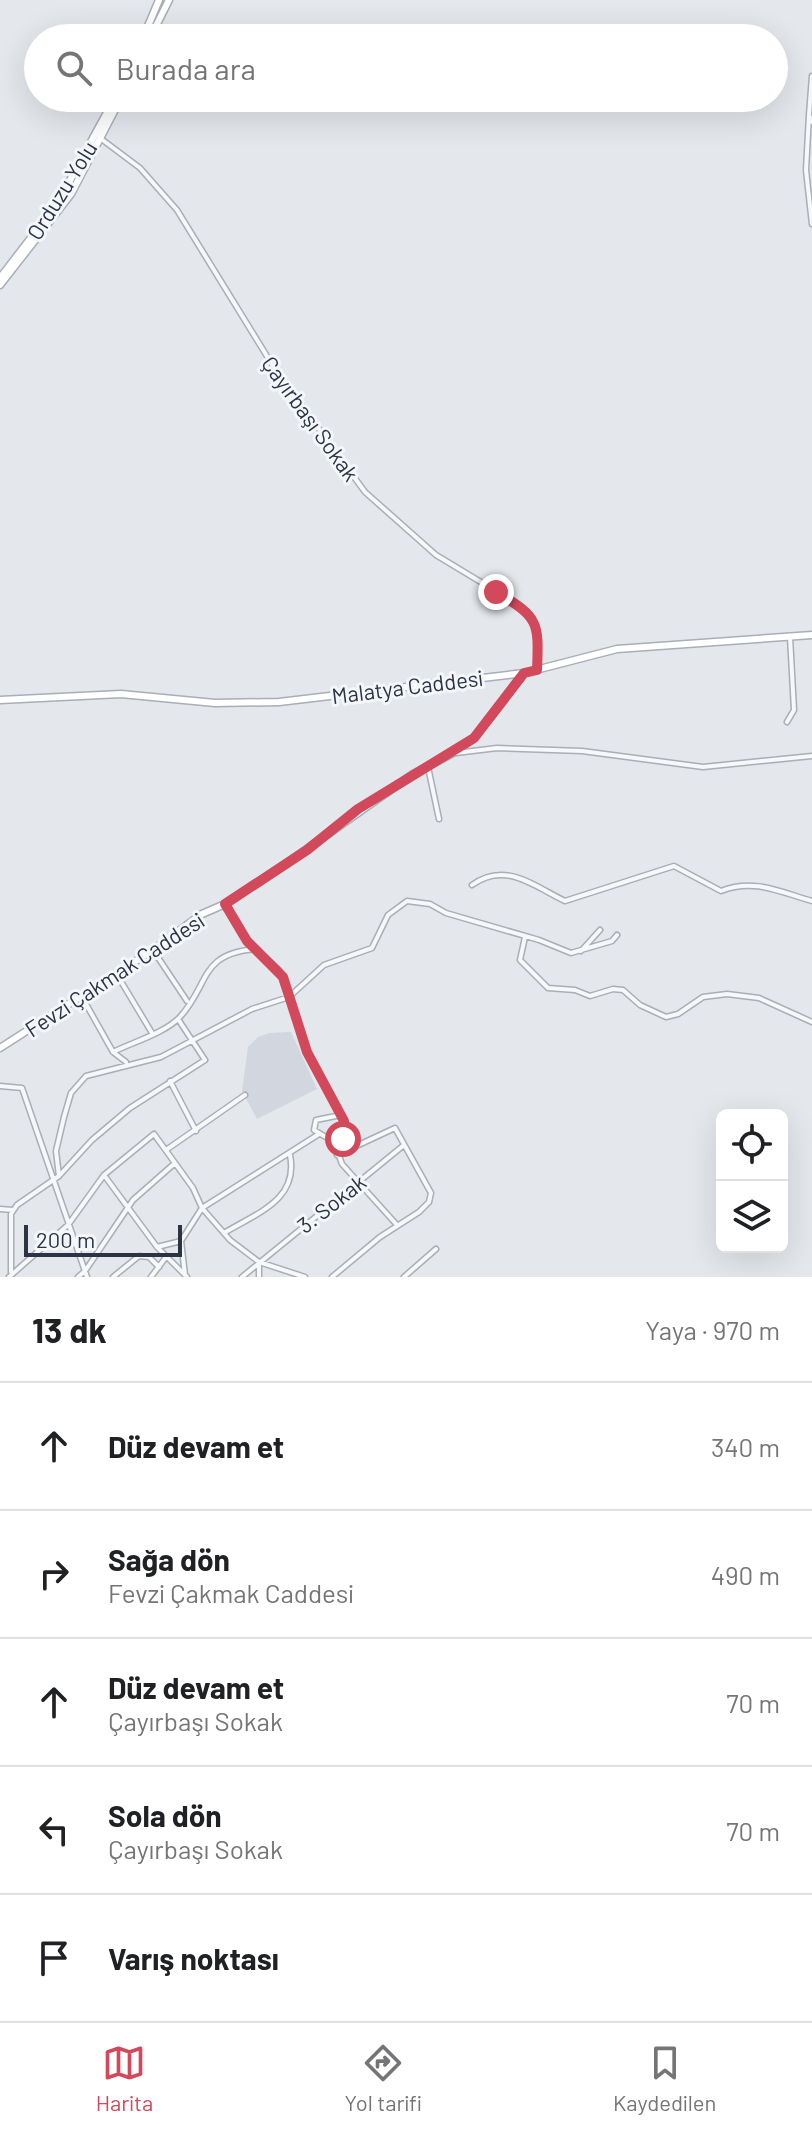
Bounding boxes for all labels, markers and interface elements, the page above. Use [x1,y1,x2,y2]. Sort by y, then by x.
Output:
search box [24,24,788,112]
icon: search [52,46,96,90]
text: Burada ara [116,50,256,86]
street label: Orduzu Yolu [20,136,102,244]
street label: Çayırbaşı Sokak [257,350,365,486]
route end [478,574,514,610]
street label: Malatya Caddesi [330,664,484,708]
street label: Fevzi Çakmak Caddesi [20,906,208,1042]
map controls [716,1109,788,1253]
button: locate [716,1109,788,1181]
route start [325,1121,361,1157]
street label: 3. Sokak [292,1168,370,1238]
button: layers [716,1181,788,1253]
scale bar [24,1221,182,1257]
text: 200 m [36,1226,95,1252]
text: 13 dk [32,1309,107,1350]
text: Yaya · 970 m [645,1314,780,1345]
icon: ahead [32,1424,76,1468]
text: Düz devam et [108,1428,284,1464]
text: 340 m [711,1431,780,1462]
text: Sağa dön [108,1541,230,1577]
icon: right [32,1552,76,1596]
text: 490 m [711,1559,780,1590]
text: Fevzi Çakmak Caddesi [108,1577,354,1608]
text: Düz devam et [108,1669,284,1705]
icon: ahead [32,1680,76,1724]
text: 70 m [726,1687,780,1718]
text: Çayırbaşı Sokak [108,1705,283,1736]
text: Sola dön [108,1797,222,1833]
icon: left [32,1808,76,1852]
text: 70 m [726,1815,780,1846]
text: Çayırbaşı Sokak [108,1833,283,1864]
icon: arrive [32,1936,76,1980]
text: Varış noktası [108,1940,279,1976]
tab: Harita [96,2041,153,2115]
tab: Yol tarifi [345,2041,422,2115]
tab: Kaydedilen [613,2041,716,2115]

